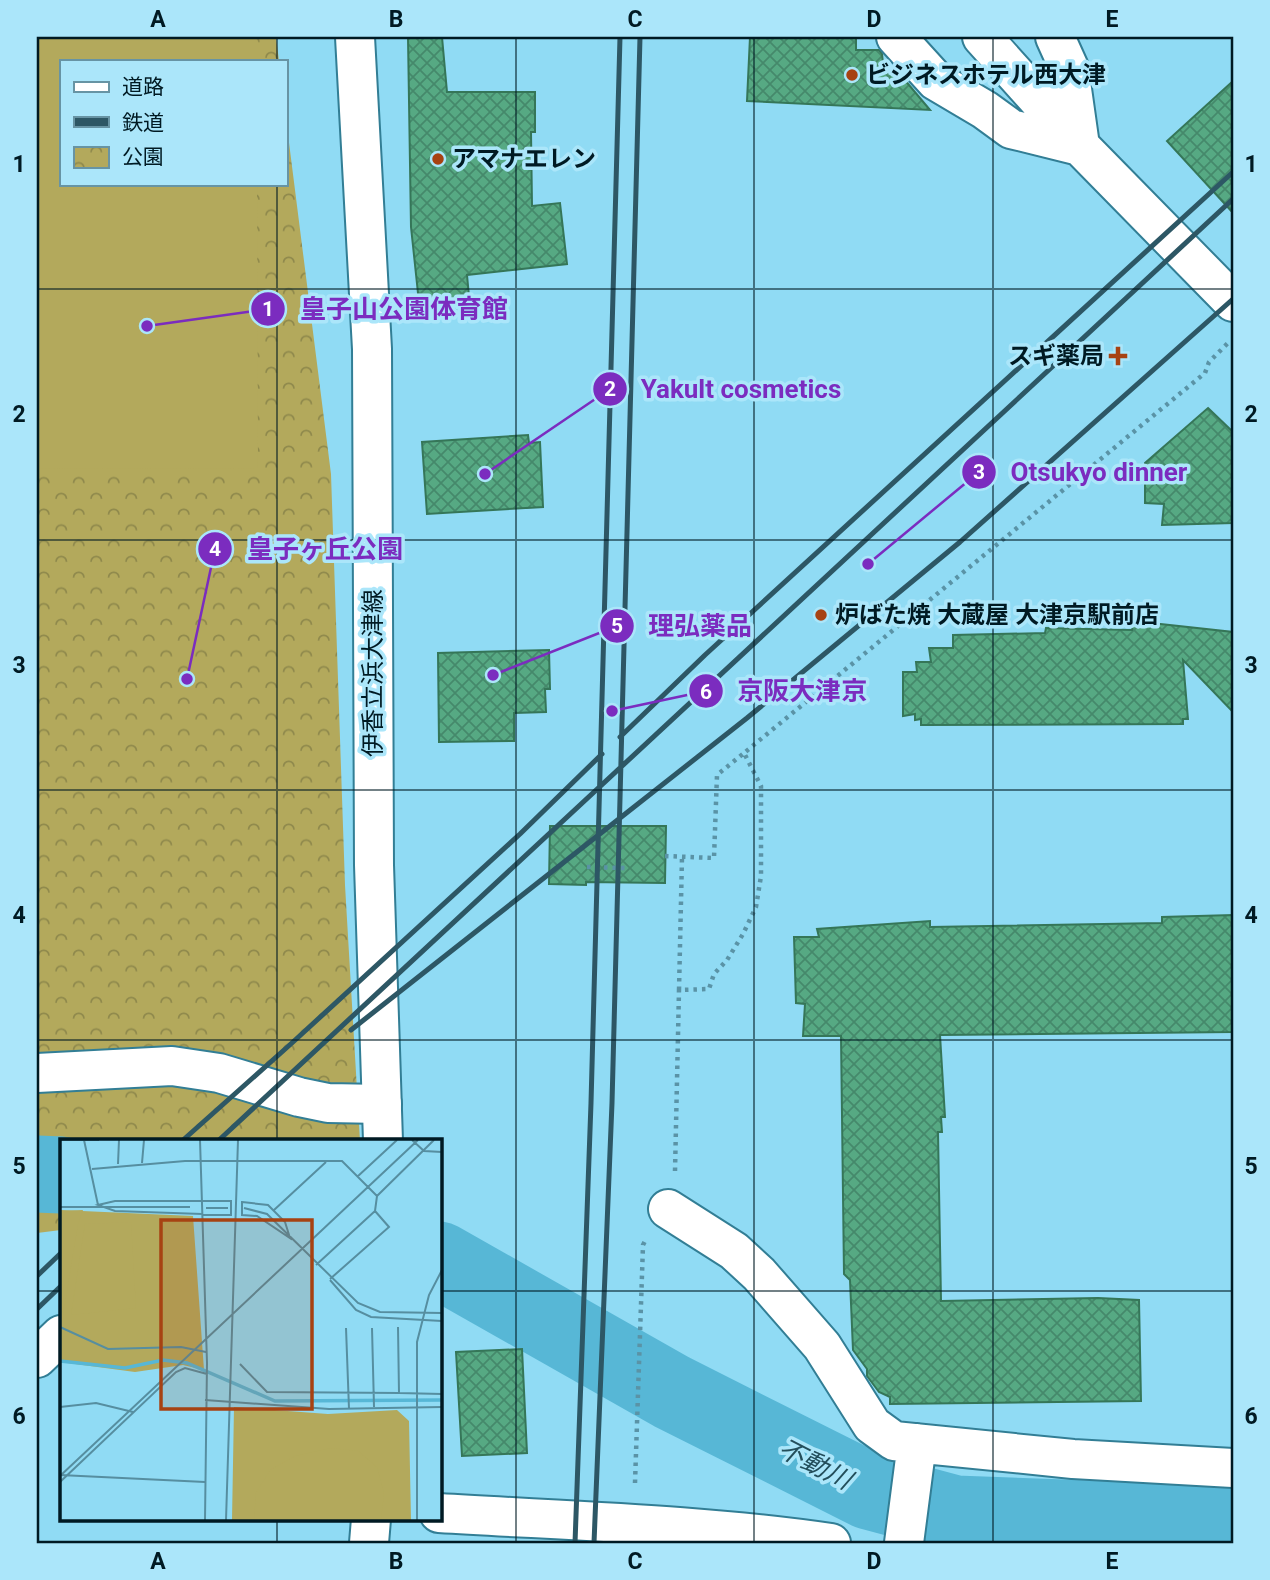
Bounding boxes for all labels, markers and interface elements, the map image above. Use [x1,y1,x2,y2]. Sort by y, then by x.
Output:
text: A [150,6,166,33]
text: B [389,6,403,33]
text: C [627,6,643,33]
text: D [867,6,881,33]
text: E [1106,6,1119,33]
legend [60,60,287,186]
place label: ビジネスホテル西大津 [866,61,1106,89]
marker: ビジネスホテル西大津 [844,67,860,83]
text: 道路 [122,75,164,99]
text: 鉄道 [122,111,164,135]
text: 公園 [122,145,164,169]
place label: アマナエレン [452,145,596,173]
text: 1 [12,151,26,178]
marker: アマナエレン [430,151,446,167]
text: 1 [1244,151,1258,178]
callout: 皇子山公園体育館 [251,286,522,333]
text: 皇子山公園体育館 [300,294,508,324]
text: 1 [262,297,274,321]
place label: スギ薬局 [1008,342,1104,370]
marker: スギ薬局 [1110,348,1126,364]
callout: Yakult cosmetics [592,366,856,413]
text: Yakult cosmetics [641,374,841,404]
text: 2 [604,377,616,401]
text: 2 [12,401,26,428]
text: 2 [1244,401,1258,428]
callout: Otsukyo dinner [961,448,1201,495]
text: Otsukyo dinner [1011,457,1188,487]
text: 3 [973,460,985,484]
callout: 皇子ヶ丘公園 [198,525,417,572]
text: 皇子ヶ丘公園 [247,534,403,564]
text: 4 [209,537,221,561]
street label: 伊香立浜大津線 [359,589,387,757]
place label: 炉ばた焼 大蔵屋 大津京駅前店 [835,601,1159,629]
callout: 理弘薬品 [599,602,766,649]
marker: 炉ばた焼 大蔵屋 大津京駅前店 [813,607,829,623]
text: 理弘薬品 [648,611,752,641]
text: 5 [611,614,623,638]
text: 3 [12,652,26,679]
text: 3 [1244,652,1258,679]
callout: 京阪大津京 [688,668,881,715]
text: 京阪大津京 [737,676,867,706]
text: 6 [700,680,712,704]
text: 4 [12,902,26,929]
text: 4 [1244,902,1258,929]
inset map [60,1139,441,1520]
text: 5 [12,1153,26,1180]
text: 5 [1244,1153,1258,1180]
text: 6 [12,1403,26,1430]
text: 6 [1244,1403,1258,1430]
water label: 不動川 [773,1433,859,1496]
text: A [150,1548,166,1575]
text: B [389,1548,403,1575]
text: C [627,1548,643,1575]
text: D [867,1548,881,1575]
text: E [1106,1548,1119,1575]

